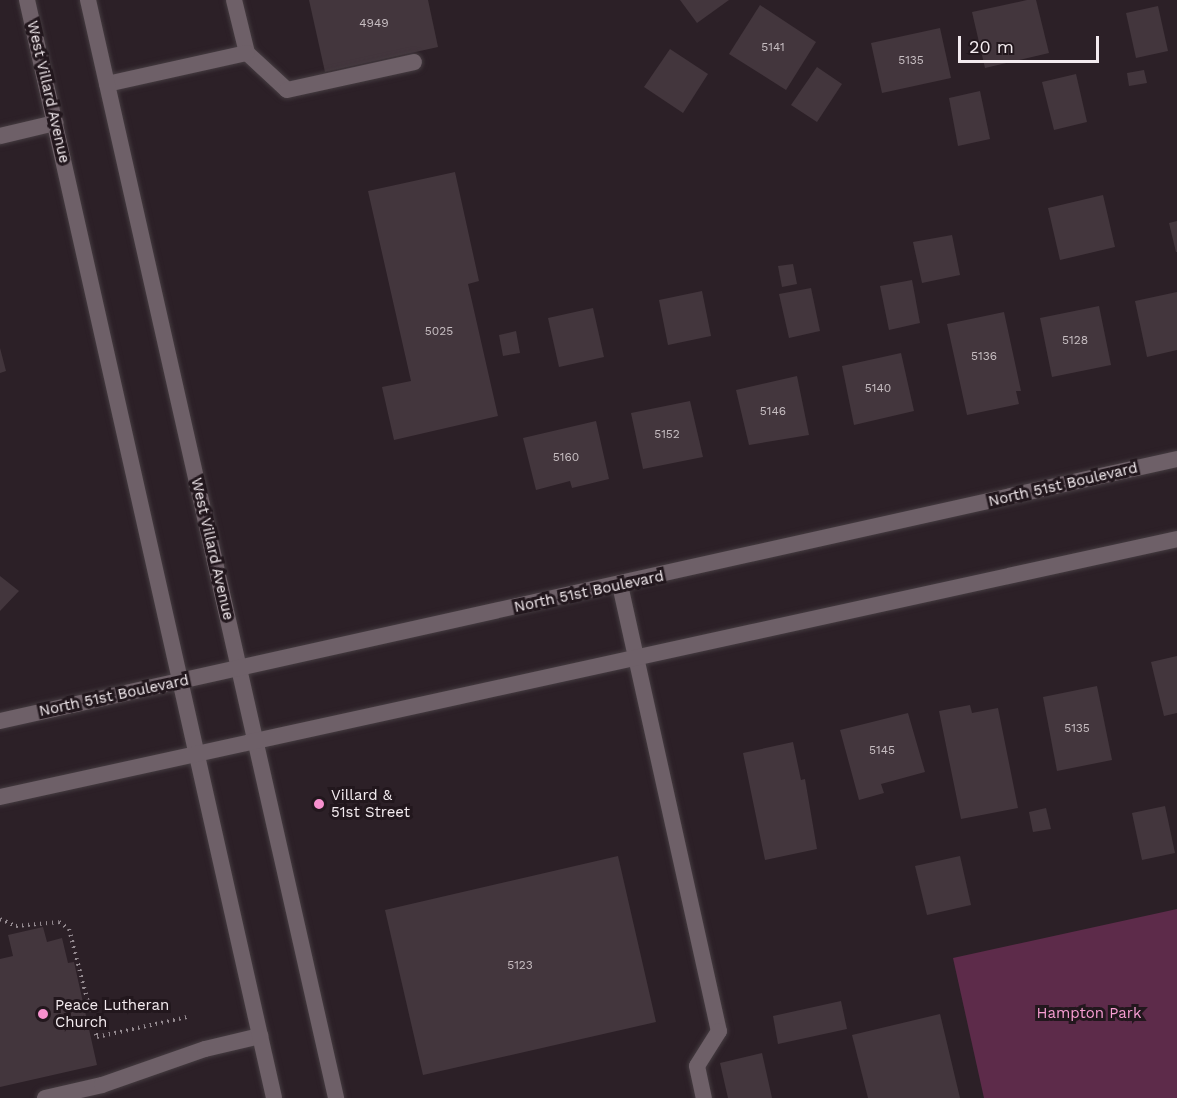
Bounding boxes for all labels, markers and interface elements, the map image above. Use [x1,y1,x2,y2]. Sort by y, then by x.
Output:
house number: 4949 [359,17,389,31]
street label: West Villard Avenue [23,19,73,165]
scale bar [961,24,1102,62]
text: 20 m [969,36,1014,57]
house number: 5141 [761,41,785,55]
house number: 5135 [898,54,924,68]
house number: 5025 [425,325,453,339]
house number: 5128 [1062,334,1088,348]
house number: 5136 [971,350,997,364]
house number: 5140 [865,382,891,396]
house number: 5146 [760,405,786,419]
house number: 5152 [654,428,680,442]
house number: 5160 [553,451,579,465]
street label: North 51st Boulevard [987,459,1139,511]
street label: West Villard Avenue [187,476,237,622]
street label: North 51st Boulevard [512,567,666,617]
street label: North 51st Boulevard [37,671,191,721]
house number: 5135 [1064,722,1090,736]
house number: 5145 [869,744,895,758]
place label: Villard & 51st Street [331,786,410,821]
marker: Villard & 51st Street [312,797,326,811]
house number: 5123 [507,959,533,973]
place label: Peace Lutheran Church [55,996,169,1031]
park label: Hampton Park [1037,1005,1141,1023]
marker: Peace Lutheran Church [36,1007,50,1021]

